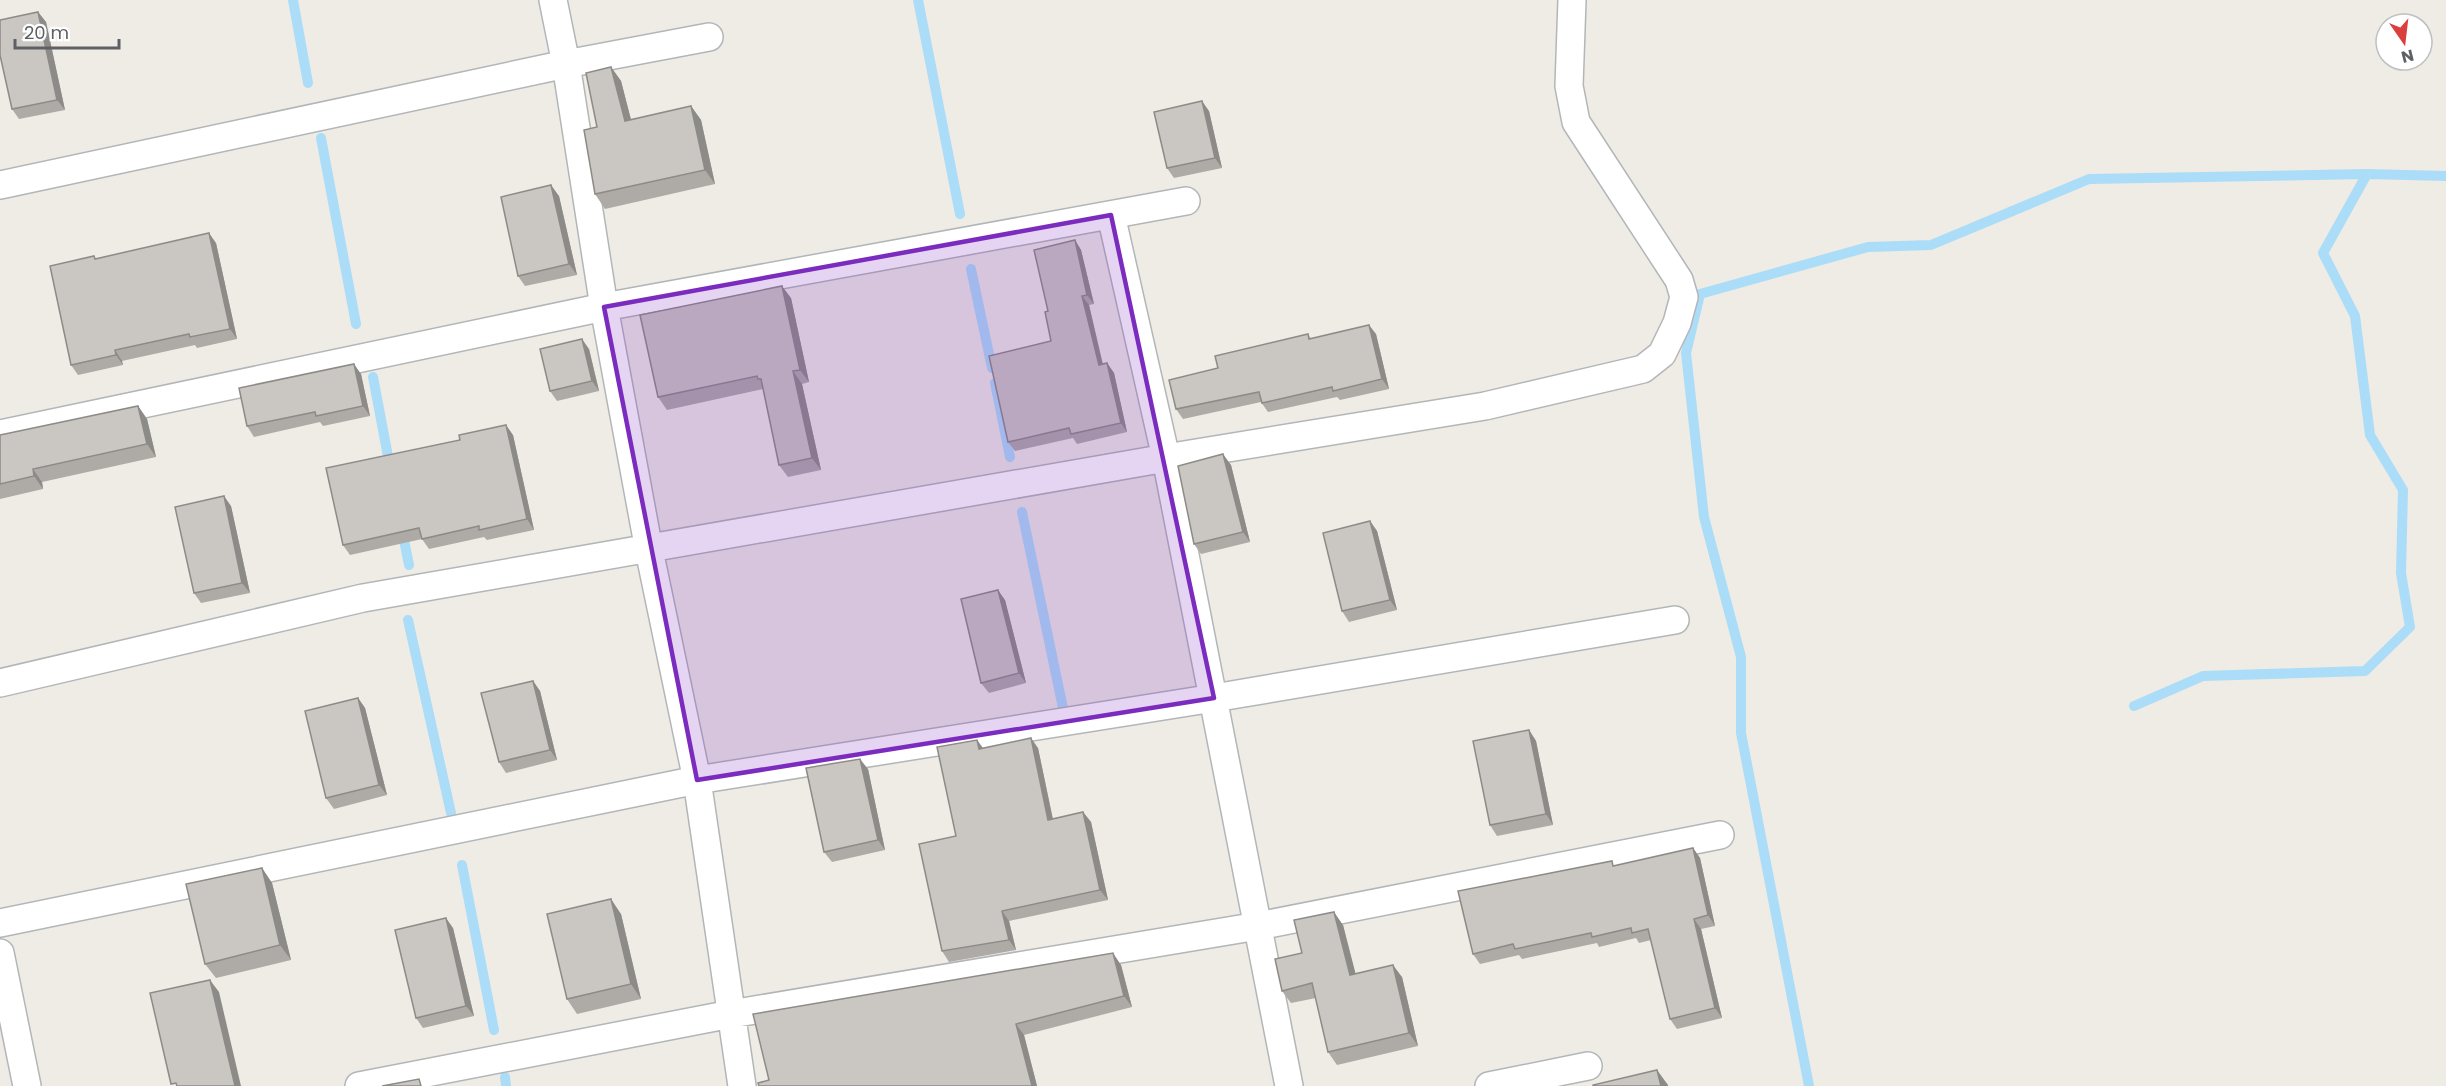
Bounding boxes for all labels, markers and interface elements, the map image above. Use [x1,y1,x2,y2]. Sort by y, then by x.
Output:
scale bar [15,12,118,50]
north arrow [2374,12,2434,72]
text: 20 m [24,20,69,45]
text: N [2399,43,2416,69]

